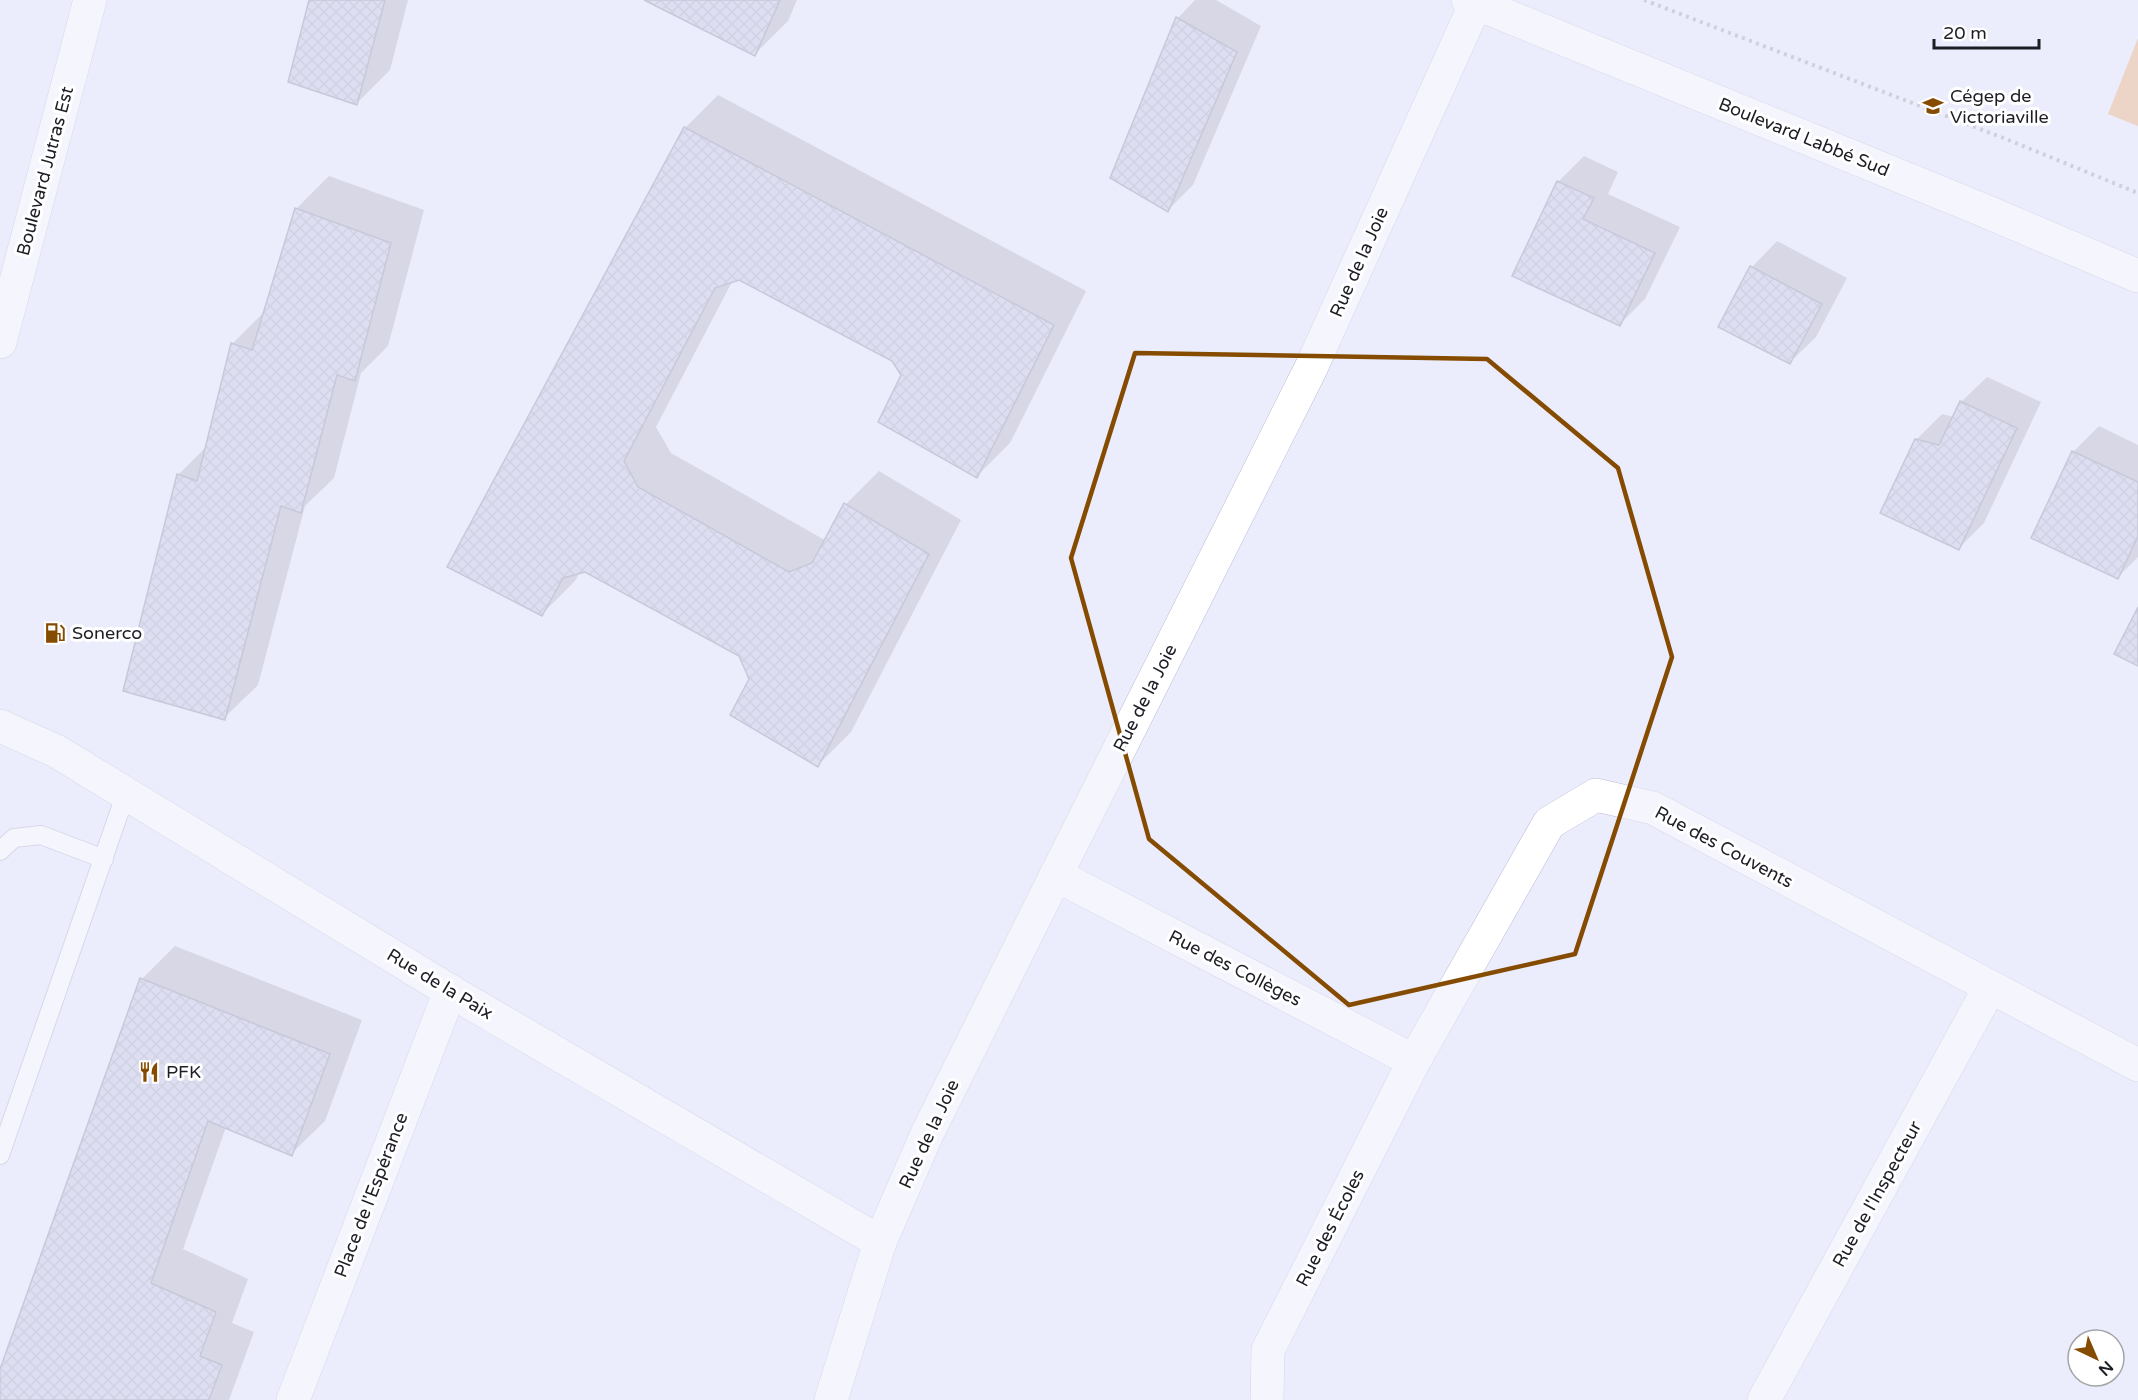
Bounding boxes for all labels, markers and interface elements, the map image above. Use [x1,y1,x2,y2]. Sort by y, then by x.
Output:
scale bar [1934,12,2039,50]
text: 20 m [1943,22,1987,44]
street label: Boulevard Jutras Est [12,84,78,258]
place label: Cégep de Victoriaville [1950,85,2049,128]
street label: Boulevard Labbé Sud [1715,93,1893,181]
school or university icon: Cégep de Victoriaville [1921,94,1945,118]
street label: Rue de la Joie [1325,204,1393,320]
fuel station icon: Sonerco [43,621,67,645]
place label: Sonerco [72,622,142,644]
street label: Rue de la Joie [1108,640,1182,756]
street label: Rue des Couvents [1651,801,1797,893]
street label: Rue des Collèges [1165,925,1305,1011]
street label: Rue de la Paix [383,944,497,1024]
restaurant icon: PFK [137,1060,161,1084]
place label: PFK [166,1061,201,1083]
street label: Rue de la Joie [894,1076,964,1192]
street label: Place de l'Espérance [329,1109,413,1281]
street label: Rue de l'Inspecteur [1828,1117,1926,1271]
street label: Rue des Écoles [1291,1166,1369,1290]
north arrow [2066,1328,2126,1388]
text: N [2094,1356,2117,1380]

